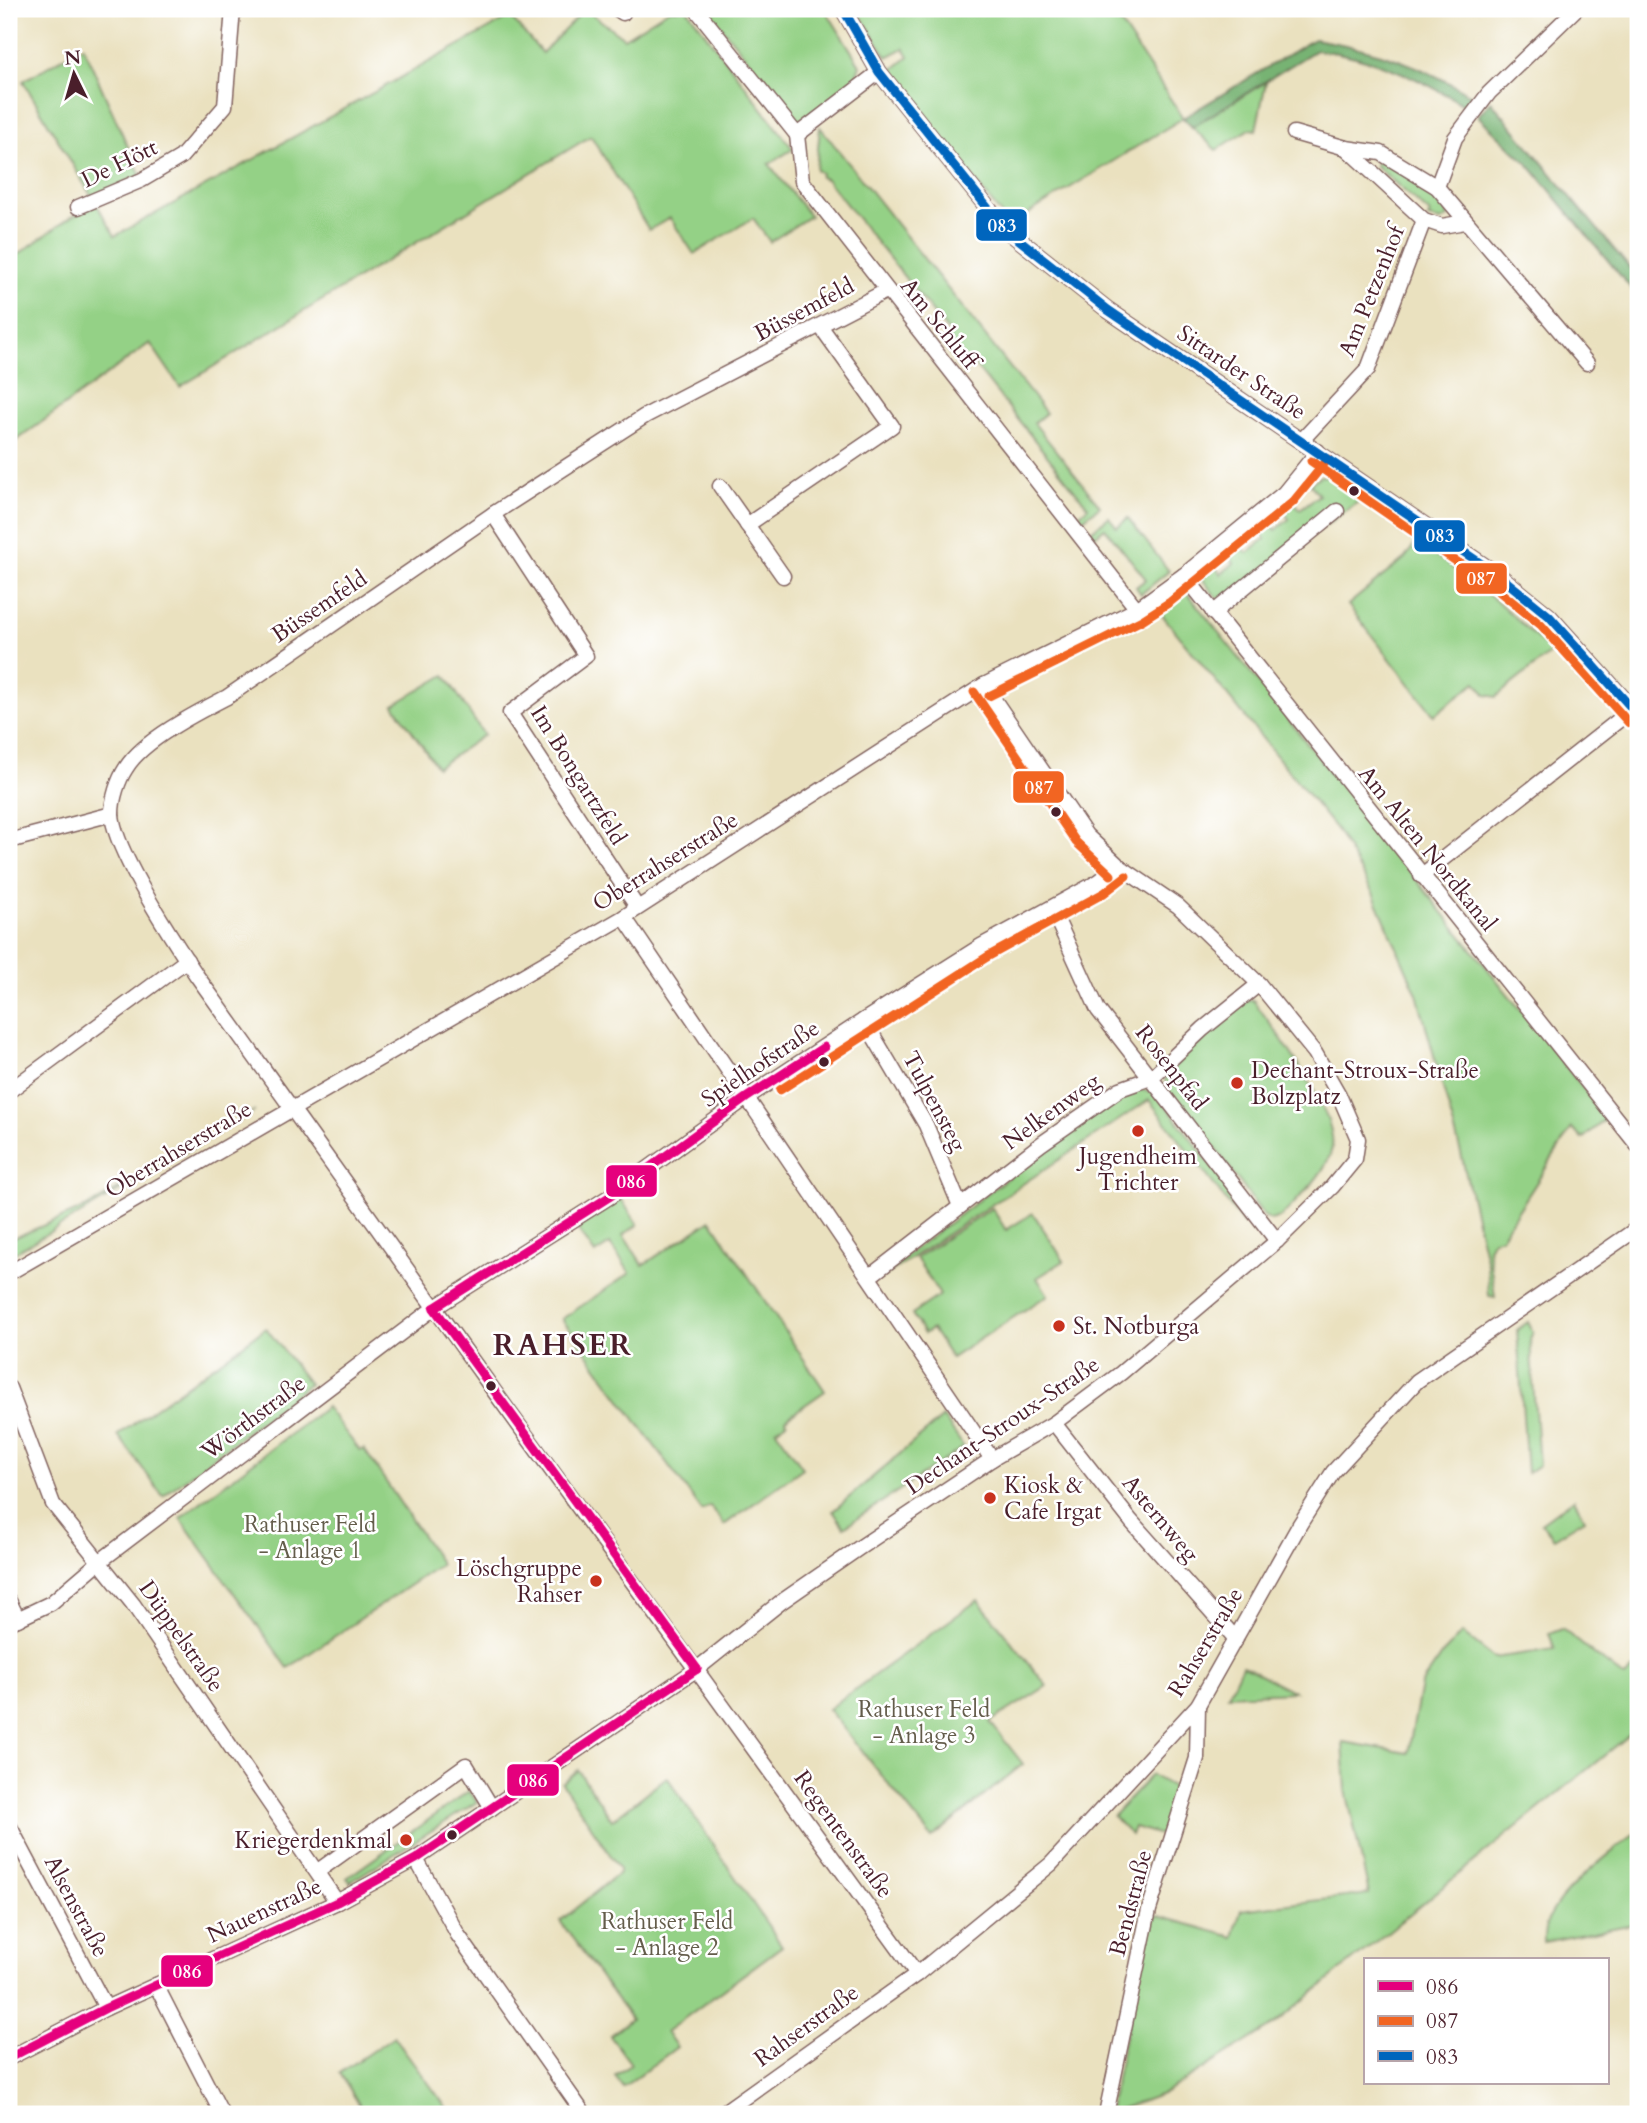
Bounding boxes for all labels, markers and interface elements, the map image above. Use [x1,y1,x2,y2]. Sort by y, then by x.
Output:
north arrow [38,38,108,108]
text: N [63,44,82,72]
street label: De Hött [76,132,163,195]
line badge: 083 [975,208,1028,242]
text: 083 [987,213,1017,239]
street label: Am Petzenhof [1331,217,1413,362]
street label: Büssemfeld [749,270,860,349]
street label: Am Schluff [893,271,989,379]
street label: Sittarder Straße [1171,318,1312,427]
unlabelled marker [1347,484,1361,498]
line badge: 083 [1413,519,1466,553]
text: 083 [1425,523,1455,549]
line badge: 087 [1455,562,1508,595]
street label: Büssemfeld [265,563,374,650]
text: 087 [1466,566,1496,592]
street label: Im Bongartzfeld [523,700,634,852]
street label: Am Alten Nordkanal [1351,759,1504,938]
line badge: 087 [1012,770,1065,804]
text: 087 [1024,775,1054,801]
street label: Oberrahserstraße [587,804,744,919]
unlabelled marker [1049,805,1063,819]
street label: Spielhofstraße [695,1013,825,1114]
street label: Rosenpfad [1128,1018,1215,1117]
street label: Tulpensteg [895,1046,974,1157]
unlabelled marker [817,1055,831,1069]
place label: Dechant-Stroux-Straße Bolzplatz [1251,1055,1479,1112]
street label: Nelkenweg [996,1065,1106,1157]
marker: Dechant-Stroux-Straße Bolzplatz [1229,1075,1245,1091]
street label: Oberrahserstraße [99,1093,257,1205]
marker: Jugendheim Trichter [1130,1123,1146,1139]
place label: Jugendheim Trichter [1076,1141,1198,1198]
line badge: 086 [605,1164,658,1198]
text: 086 [616,1169,646,1195]
place label: St. Notburga [1073,1311,1199,1342]
marker: St. Notburga [1051,1318,1067,1334]
district label: RAHSER [493,1325,633,1366]
street label: Dechant-Stroux-Straße [899,1349,1105,1502]
street label: Wörthstraße [194,1368,312,1468]
unlabelled marker [484,1379,498,1393]
street label: Asternweg [1115,1468,1206,1569]
place label: Kiosk & Cafe Irgat [1004,1470,1102,1527]
marker: Kiosk & Cafe Irgat [982,1490,998,1506]
park label: Rathuser Feld - Anlage 1 [244,1509,377,1566]
place label: Löschgruppe Rahser [456,1553,583,1610]
marker: Löschgruppe Rahser [588,1573,604,1589]
street label: Düppelstraße [132,1574,231,1698]
street label: Rahserstraße [1161,1582,1250,1703]
park label: Rathuser Feld - Anlage 3 [858,1694,991,1751]
line badge: 086 [506,1763,560,1797]
street label: Regentenstraße [787,1764,901,1904]
text: 086 [518,1768,548,1794]
place label: Kriegerdenkmal [235,1825,392,1856]
unlabelled marker [445,1828,459,1842]
marker: Kriegerdenkmal [398,1832,414,1848]
street label: Bendstraße [1101,1847,1160,1960]
street label: Alsenstraße [37,1850,116,1962]
street label: Nauenstraße [202,1870,327,1951]
park label: Rathuser Feld - Anlage 2 [601,1906,734,1963]
line badge: 086 [160,1954,214,1988]
legend [1364,1958,1608,2084]
text: 086 [172,1959,202,1985]
text: 086 [1426,1973,1458,2002]
street label: Rahserstraße [748,1977,865,2074]
text: 087 [1426,2007,1459,2036]
text: 083 [1426,2043,1458,2072]

